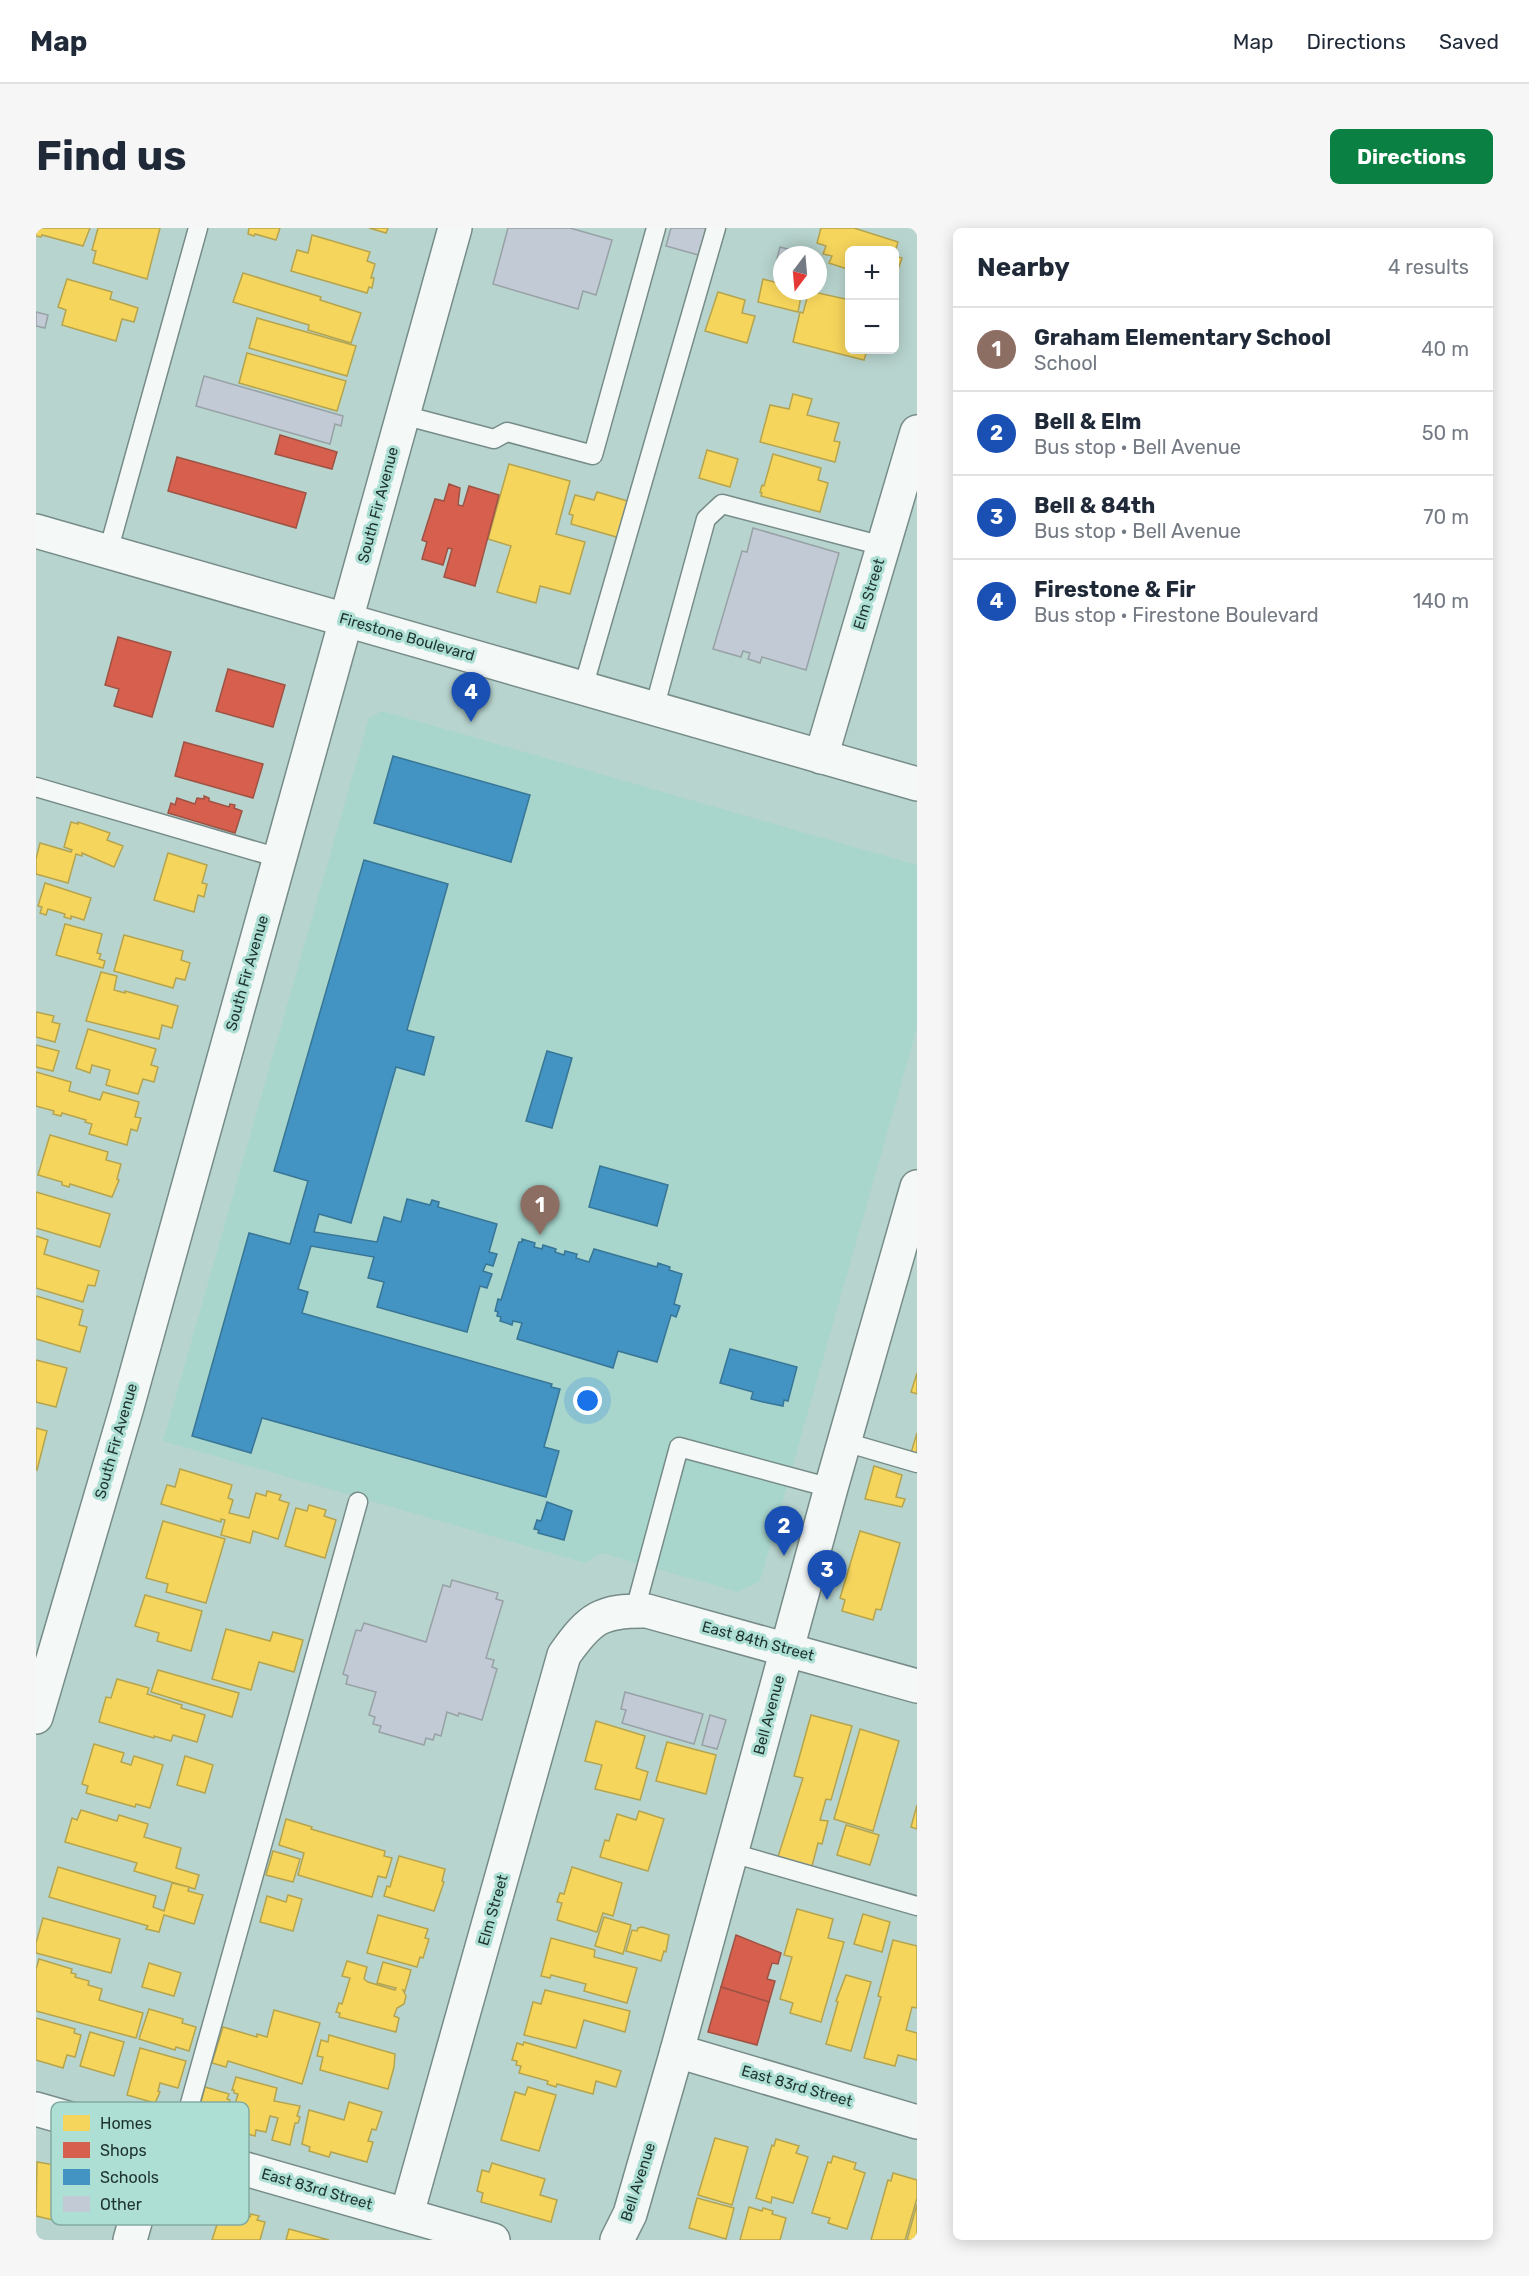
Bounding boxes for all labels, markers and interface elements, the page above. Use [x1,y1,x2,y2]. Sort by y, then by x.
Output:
text: Map [30,25,87,58]
text: Map [1233,29,1274,54]
text: Directions [1307,29,1406,54]
text: Saved [1439,29,1499,54]
button: Directions [1330,129,1493,184]
text: Find us [36,131,187,181]
north arrow [773,246,827,300]
map controls [845,246,899,354]
button: + [845,246,899,300]
text: Nearby [977,252,1070,283]
text: 4 results [1388,255,1469,279]
button: − [845,300,899,354]
text: Graham Elementary School [1034,324,1331,351]
text: 1 [992,337,1001,361]
text: 40 m [1421,337,1469,361]
text: School [1034,351,1097,375]
text: Bell & Elm [1034,408,1141,435]
text: 2 [990,421,1003,445]
text: 50 m [1422,421,1469,445]
text: Bus stop · Bell Avenue [1034,435,1241,459]
street label: South Fir Avenue [354,445,402,565]
text: Bell & 84th [1034,492,1155,519]
text: 3 [990,505,1003,529]
text: 70 m [1423,505,1469,529]
text: Bus stop · Bell Avenue [1034,519,1241,543]
street label: Elm Street [850,556,888,632]
text: Firestone & Fir [1034,576,1195,603]
text: 4 [990,589,1003,613]
text: 140 m [1413,589,1469,613]
text: Bus stop · Firestone Boulevard [1034,603,1319,627]
street label: Firestone Boulevard [337,609,477,665]
pin: 4 [452,672,490,722]
street label: South Fir Avenue [222,913,272,1033]
pin: 1 [520,1186,560,1235]
street label: South Fir Avenue [91,1381,141,1501]
your location [573,1386,602,1415]
pin: 2 [764,1506,804,1556]
pin: 3 [808,1550,846,1600]
street label: East 84th Street [700,1617,816,1665]
street label: Bell Avenue [750,1673,788,1757]
street label: Elm Street [474,1872,512,1948]
street label: East 83rd Street [739,2062,855,2110]
legend [51,2102,249,2225]
text: Homes [100,2114,152,2133]
street label: Bell Avenue [617,2140,659,2224]
text: Shops [100,2141,147,2160]
street label: East 83rd Street [259,2165,375,2213]
text: Schools [100,2168,159,2187]
text: Other [100,2195,142,2214]

